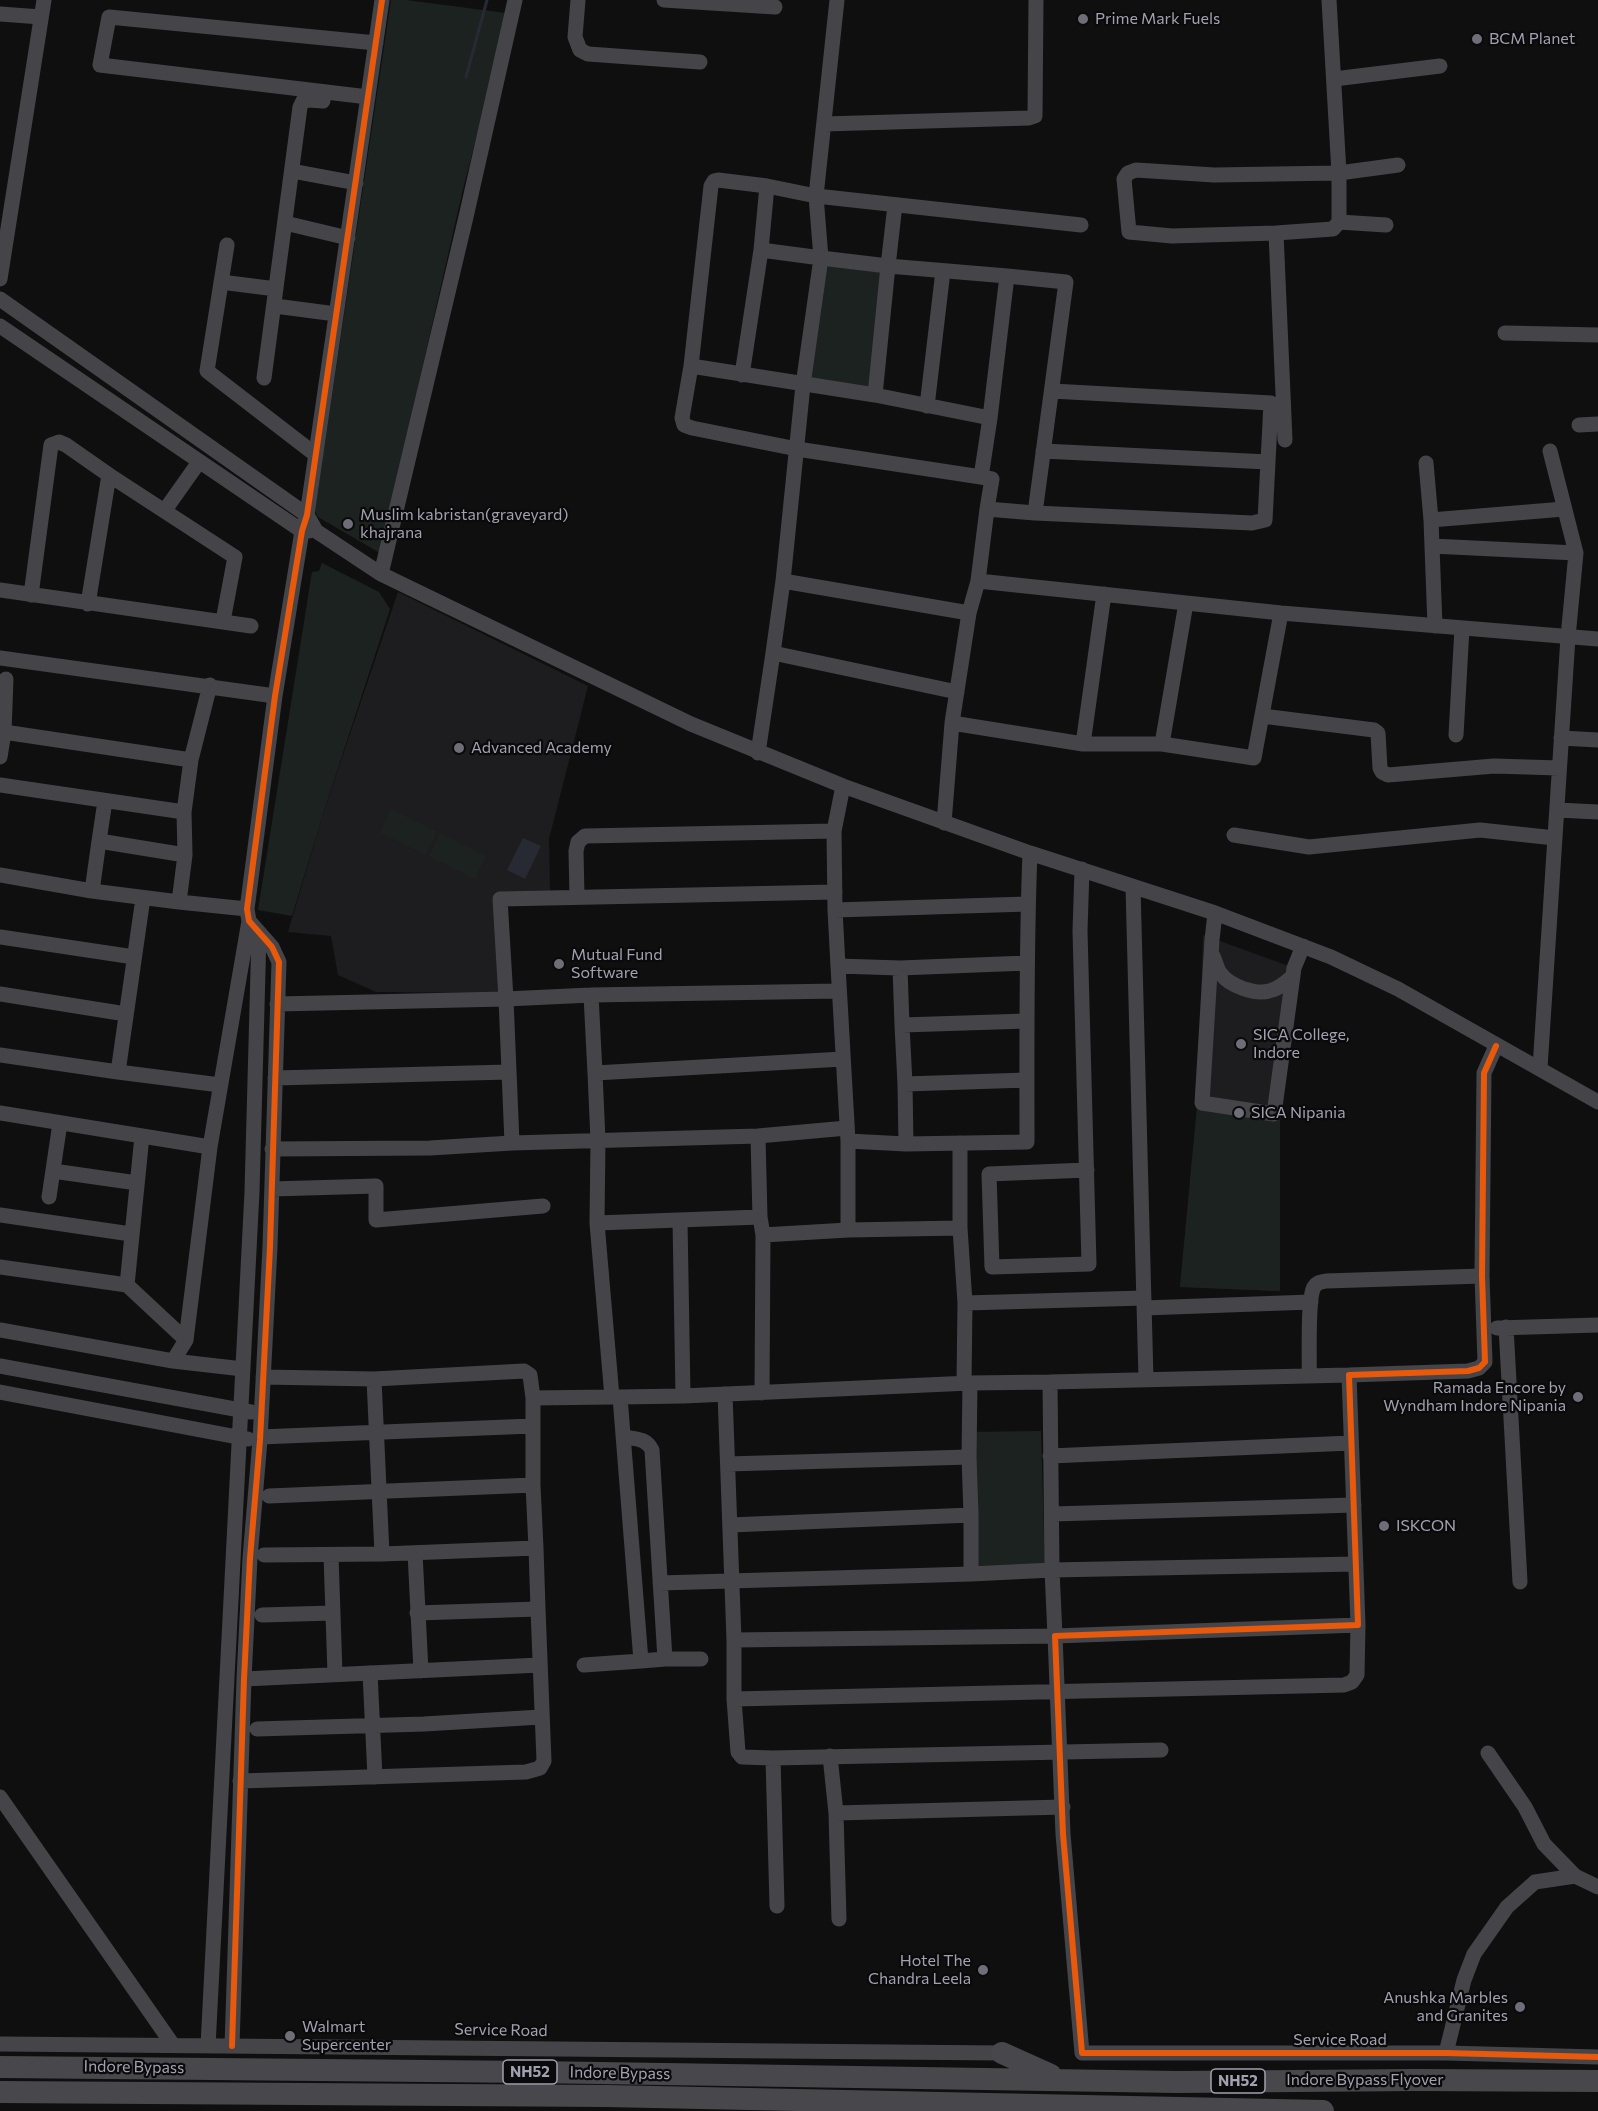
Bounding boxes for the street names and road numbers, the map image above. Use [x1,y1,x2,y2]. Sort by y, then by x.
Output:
street label: Service Road [454,2020,548,2040]
street label: Service Road [1293,2030,1387,2050]
street label: Indore Bypass [83,2057,185,2077]
road number: NH52 [503,2060,557,2084]
street label: Indore Bypass [569,2063,671,2083]
road number: NH52 [1211,2069,1265,2093]
street label: Indore Bypass Flyover [1286,2070,1444,2090]

